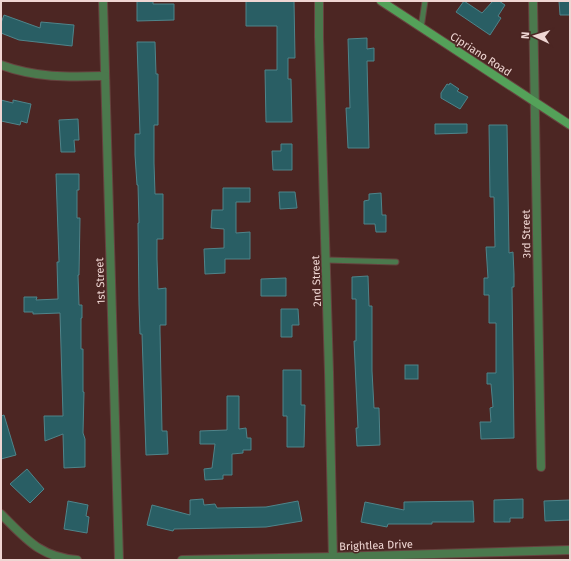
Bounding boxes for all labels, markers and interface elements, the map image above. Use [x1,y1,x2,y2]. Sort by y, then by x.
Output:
north arrow [515,16,555,56]
street label: Cipriano Road [448,30,514,79]
text: N [519,31,532,39]
street label: 3rd Street [520,209,533,258]
street label: 2nd Street [309,255,324,307]
street label: 1st Street [93,257,108,305]
street label: Brightlea Drive [339,538,413,553]

